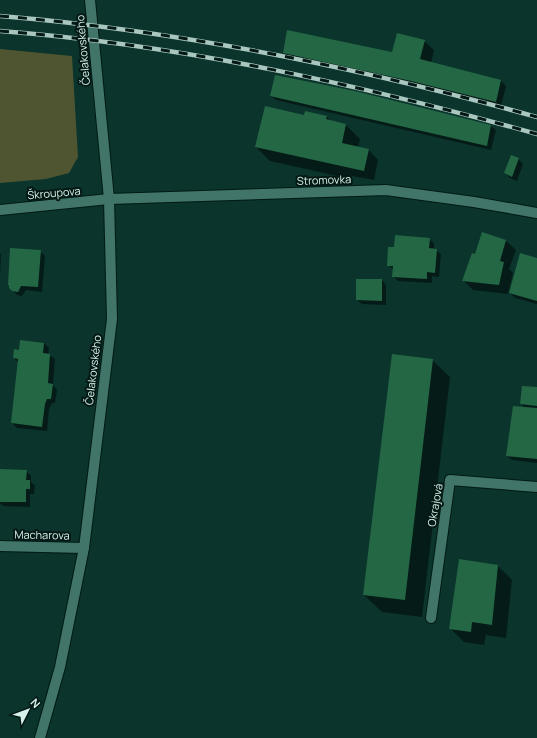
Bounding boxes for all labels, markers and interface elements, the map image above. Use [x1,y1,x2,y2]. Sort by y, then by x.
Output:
street label: Čelakovského [72,14,93,86]
street label: Stromovka [297,171,351,188]
street label: Škroupova [27,183,81,202]
street label: Čelakovského [81,334,104,406]
street label: Okrajová [423,482,446,528]
street label: Macharova [14,527,70,542]
north arrow [8,690,48,730]
text: N [28,695,44,711]

